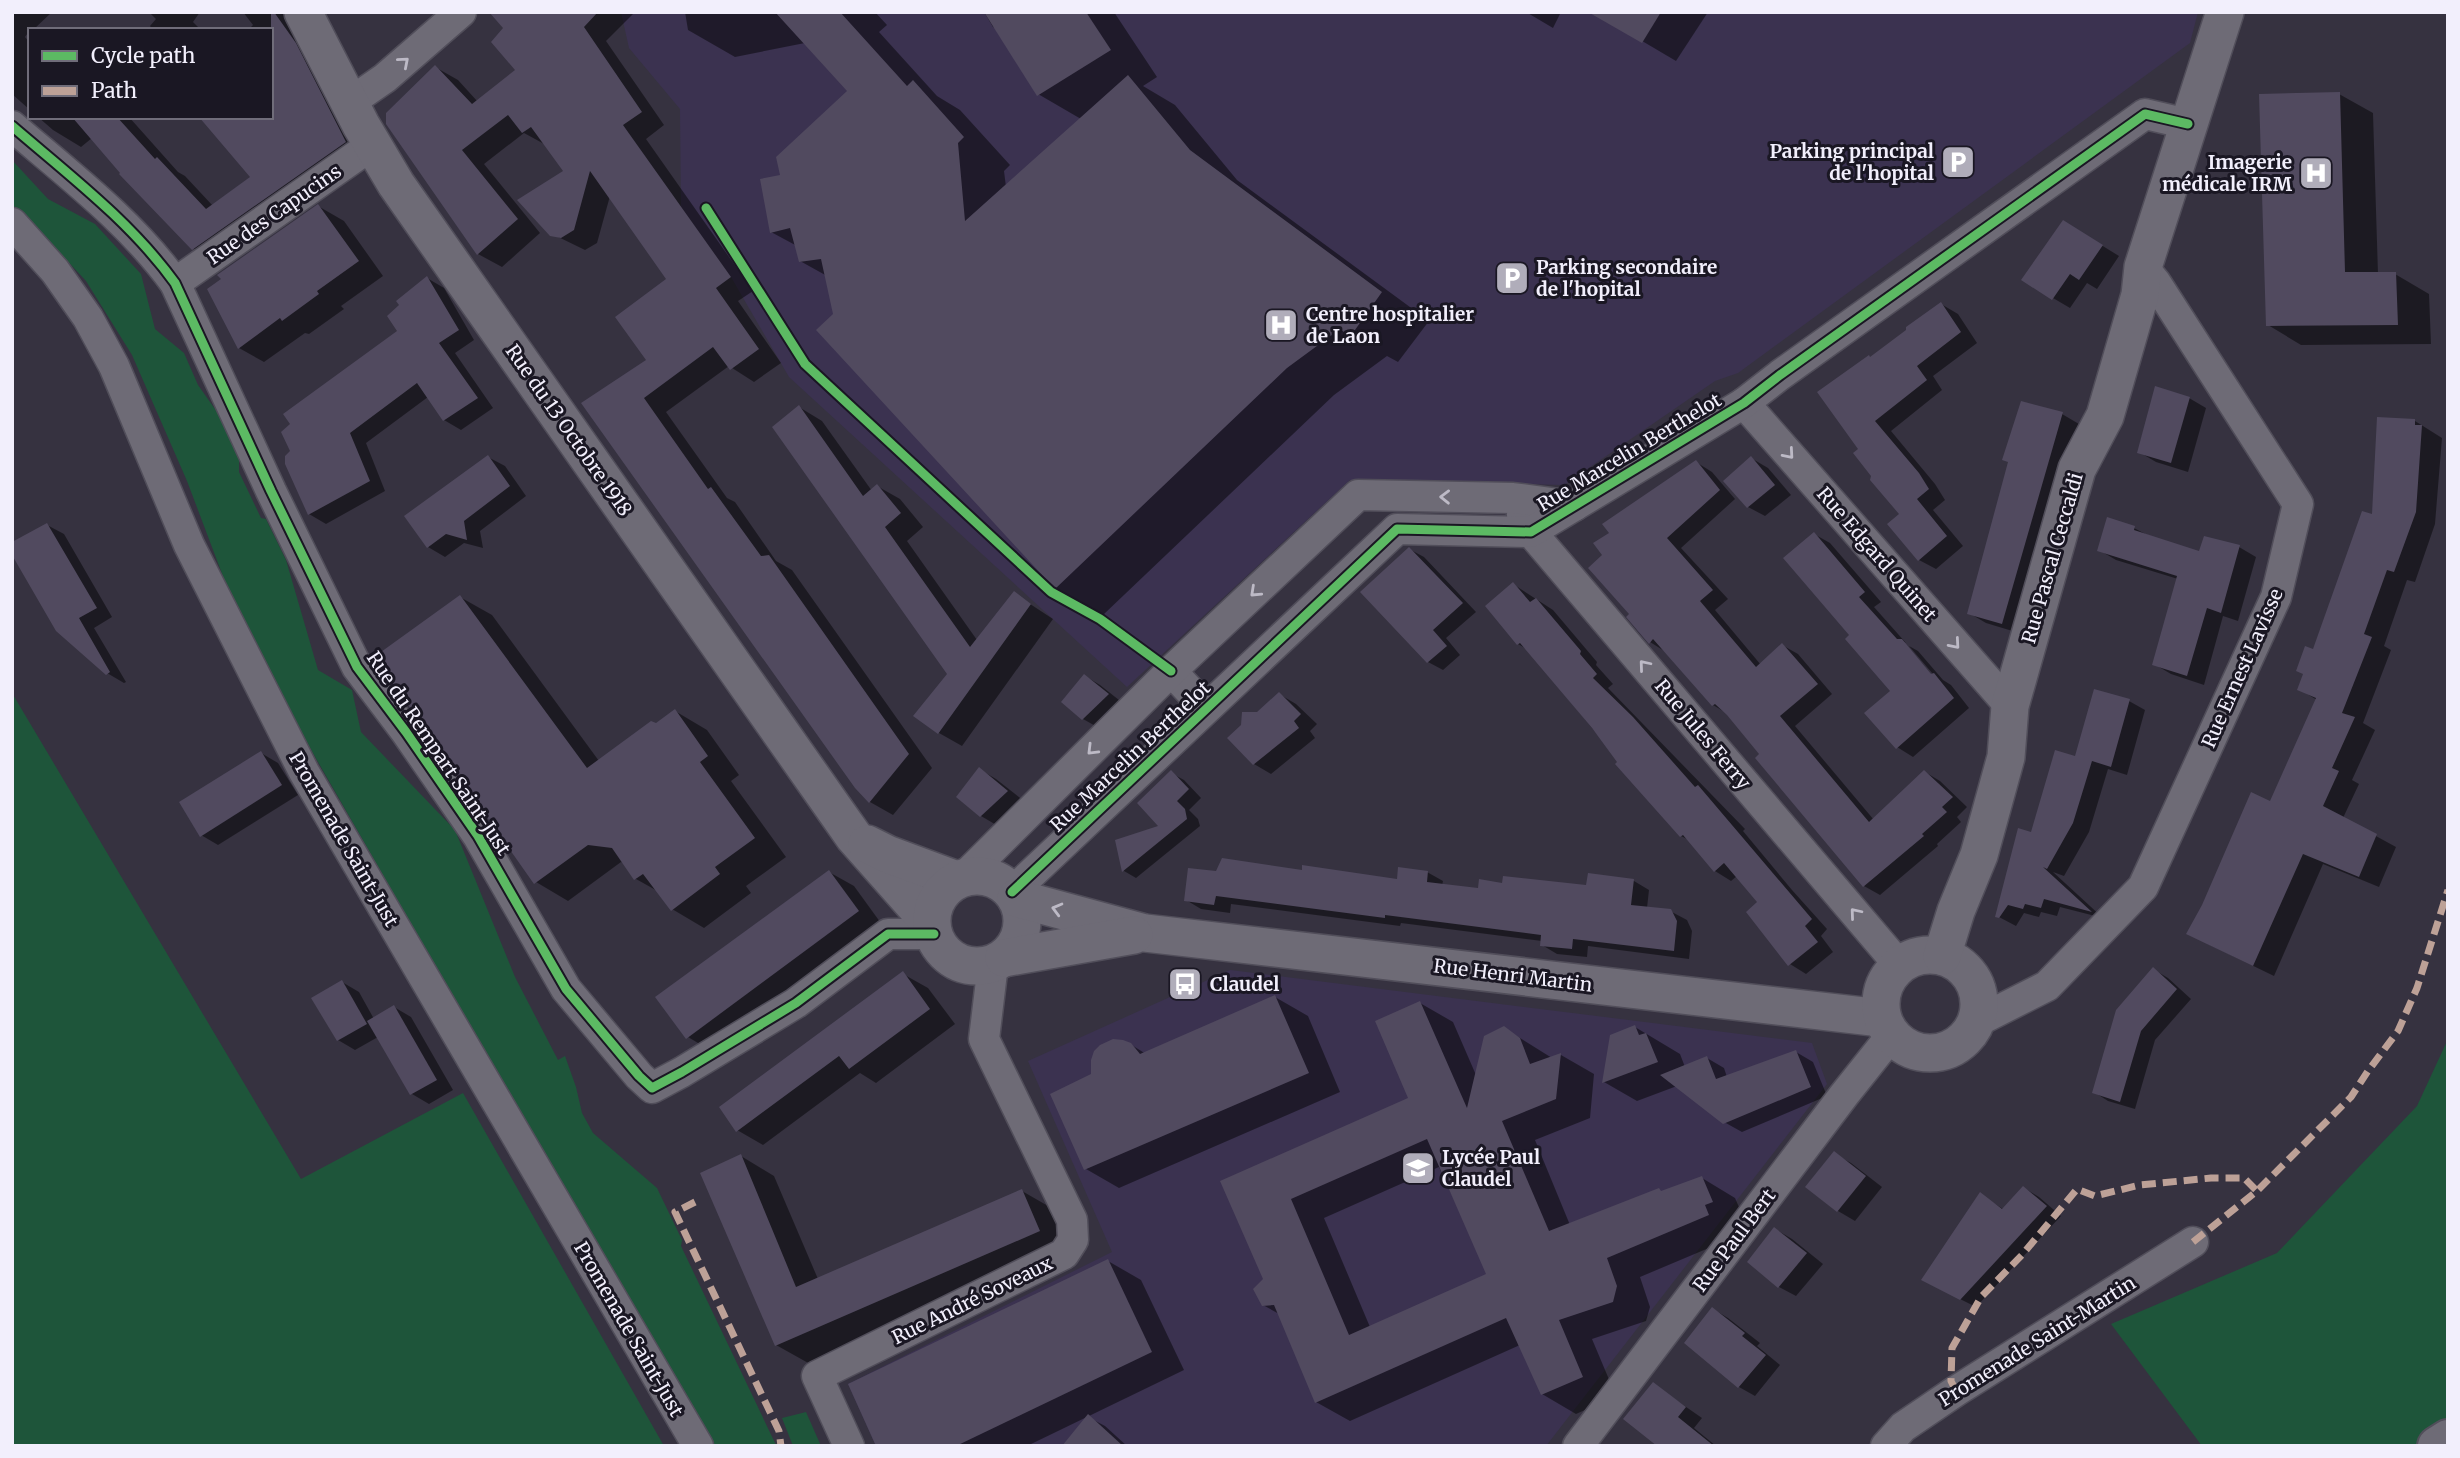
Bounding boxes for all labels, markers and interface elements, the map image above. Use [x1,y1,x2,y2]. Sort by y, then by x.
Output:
legend [28,28,273,119]
text: Cycle path [91,42,195,69]
one-way arrow [396,58,409,70]
text: Path [91,77,137,104]
place label: Parking principal de l'hopital [1770,139,1934,185]
parking icon: Parking principal de l'hopital [1939,143,1977,181]
place label: Imagerie médicale IRM [2162,150,2293,196]
hospital icon: Imagerie médicale IRM [2297,154,2335,192]
street label: Rue des Capucins [202,159,346,269]
place label: Parking secondaire de l'hopital [1536,255,1717,301]
parking icon: Parking secondaire de l'hopital [1493,259,1531,297]
place label: Centre hospitalier de Laon [1306,302,1474,348]
hospital icon: Centre hospitalier de Laon [1262,306,1300,344]
street label: Rue du 13 Octobre 1918 [501,340,637,520]
street label: Rue Marcelin Berthelot [1533,387,1726,516]
one-way arrow [1781,446,1794,459]
street label: Rue Pascal Ceccaldi [2016,470,2088,646]
street label: Rue Edgard Quinet [1812,482,1942,627]
one-way arrow [1439,489,1449,505]
one-way arrow [1251,583,1264,596]
street label: Rue Ernest Lavisse [2196,585,2288,751]
one-way arrow [1947,636,1960,649]
street label: Rue du Rempart Saint-Just [362,647,517,860]
one-way arrow [1640,660,1652,673]
street label: Rue Jules Ferry [1650,674,1756,794]
street label: Rue Marcelin Berthelot [1045,675,1216,837]
one-way arrow [1088,742,1100,754]
street label: Promenade Saint-Just [284,747,404,931]
one-way arrow [1051,903,1063,917]
one-way arrow [1851,908,1863,921]
street label: Rue Henri Martin [1432,953,1594,997]
bus stop icon: Claudel [1166,965,1204,1003]
place label: Claudel [1210,972,1279,996]
place label: Lycée Paul Claudel [1442,1145,1540,1191]
school or university icon: Lycée Paul Claudel [1399,1149,1437,1187]
street label: Rue Paul Bert [1688,1183,1781,1296]
street label: Promenade Saint-Just [569,1237,689,1421]
street label: Rue André Soveaux [888,1250,1057,1349]
street label: Promenade Saint-Martin [1934,1270,2140,1411]

